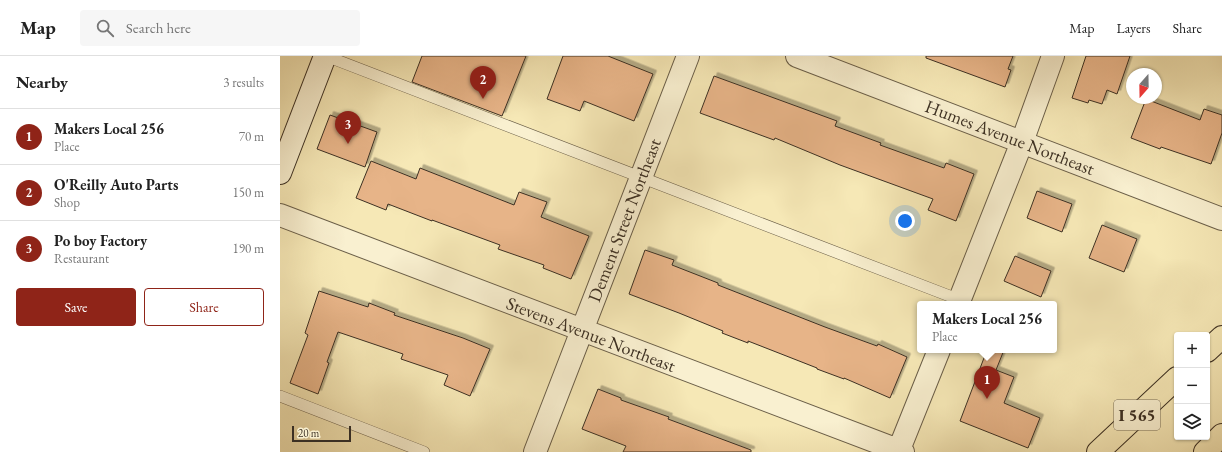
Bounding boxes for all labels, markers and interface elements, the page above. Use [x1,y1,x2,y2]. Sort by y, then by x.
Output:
search box [80,10,360,46]
text: Map [20,15,56,40]
icon: search [94,17,116,39]
text: Search here [126,18,191,37]
text: Map [1069,19,1094,37]
text: Layers [1116,19,1151,37]
text: Share [1173,19,1202,37]
pin: 2 [470,66,496,99]
north arrow [1126,68,1162,104]
text: Nearby [16,71,68,93]
text: 3 results [223,74,264,91]
street label: Humes Avenue Northeast [922,94,1098,180]
pin: 3 [335,111,361,144]
text: Makers Local 256 [54,119,164,138]
text: 1 [26,128,32,145]
text: 70 m [239,128,264,145]
street label: Dement Street Northeast [582,135,666,305]
text: Place [54,138,80,155]
text: O'Reilly Auto Parts [54,175,178,194]
text: 2 [26,184,32,201]
text: 150 m [233,184,264,201]
text: Shop [54,194,80,211]
your location [895,211,915,231]
text: Po boy Factory [54,231,147,250]
text: 3 [26,240,32,257]
text: 190 m [233,240,264,257]
text: Restaurant [54,250,109,267]
button: Save [16,288,136,326]
button: Share [144,288,264,326]
street label: Stevens Avenue Northeast [503,291,679,377]
popup [917,301,1057,353]
text: Makers Local 256 [932,309,1042,328]
text: Place [932,328,958,345]
map controls [1174,332,1210,440]
button: + [1174,332,1210,368]
pin: 1 [974,366,1000,399]
button: − [1174,368,1210,404]
road number: I 565 [1114,400,1160,430]
button: layers [1174,404,1210,440]
scale bar [292,424,351,443]
text: 20 m [298,426,319,440]

